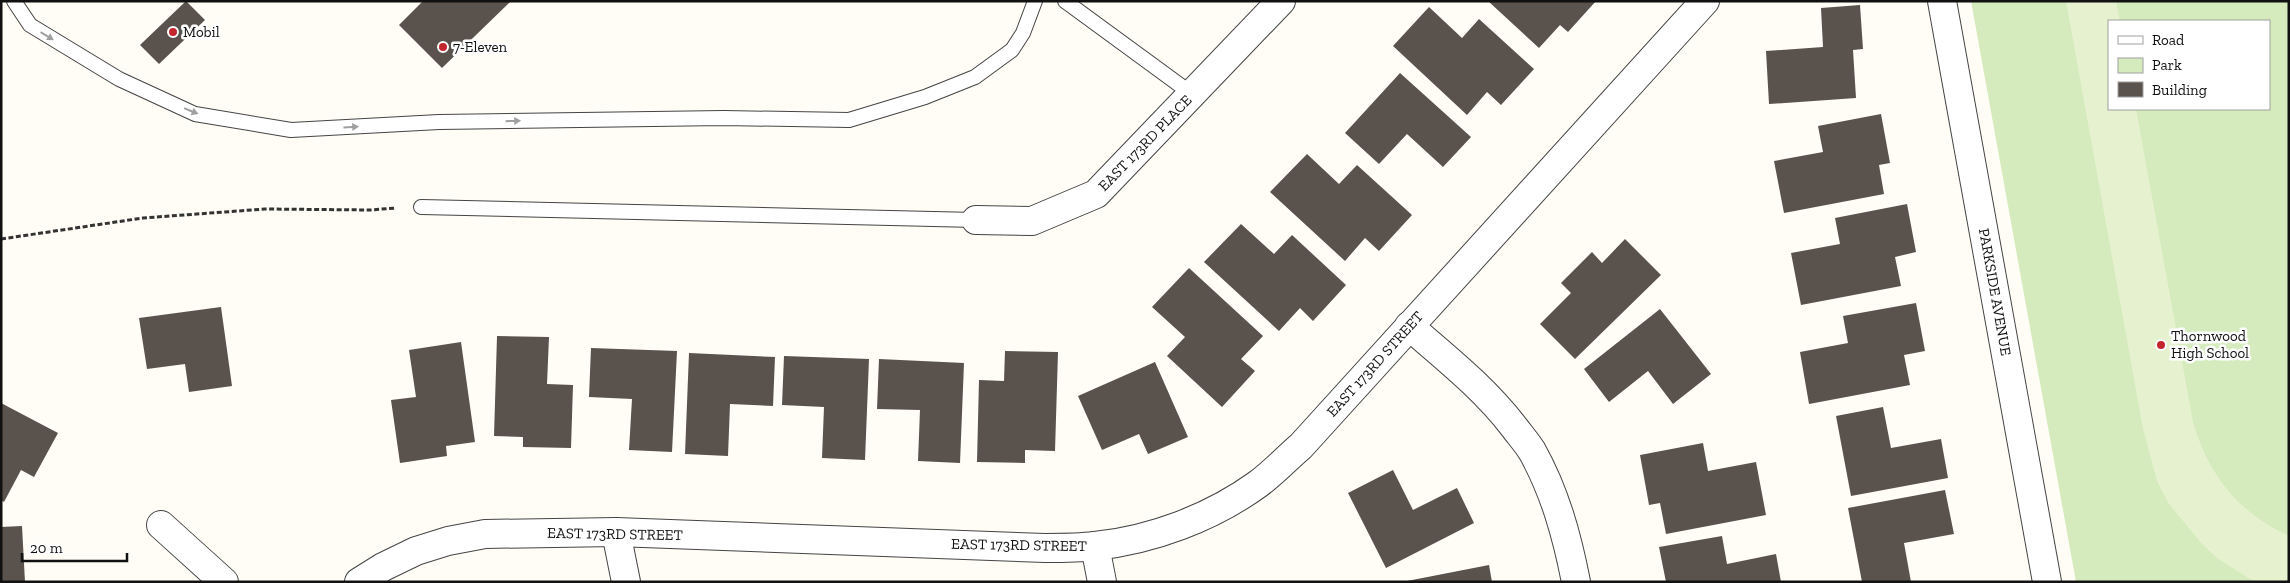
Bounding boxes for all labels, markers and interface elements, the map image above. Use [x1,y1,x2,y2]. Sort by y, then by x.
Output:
legend [2108,20,2270,110]
place label: Mobil [183,23,220,41]
marker: Mobil [167,26,179,38]
one-way arrow [41,31,54,40]
text: Road [2152,31,2185,49]
place label: 7-Eleven [453,38,508,56]
marker: 7-Eleven [437,41,449,53]
text: Park [2152,56,2182,74]
text: Building [2152,81,2207,99]
street label: EAST 173RD PLACE [1095,91,1196,195]
one-way arrow [184,107,199,115]
one-way arrow [506,117,522,125]
one-way arrow [343,123,359,131]
street label: PARKSIDE AVENUE [1975,227,2015,357]
street label: EAST 173RD STREET [1323,308,1427,420]
place label: Thornwood High School [2171,327,2249,362]
marker: Thornwood High School [2155,339,2167,351]
street label: EAST 173RD STREET [547,524,683,544]
scale bar [22,530,128,562]
street label: EAST 173RD STREET [951,535,1087,555]
text: 20 m [30,539,63,557]

